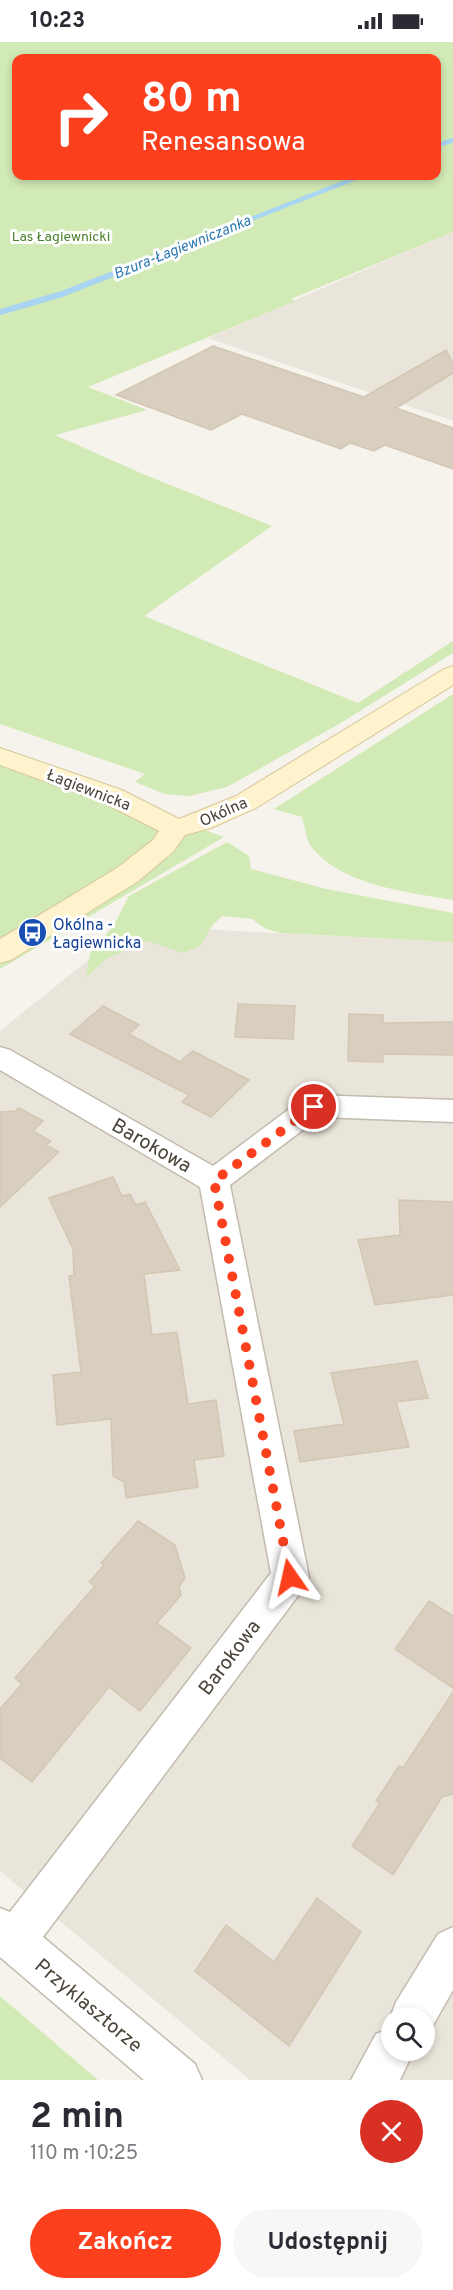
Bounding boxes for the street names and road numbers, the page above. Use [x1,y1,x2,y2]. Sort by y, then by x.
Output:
street label: Łagiewnicka [44,766,133,816]
street label: Okólna [197,793,251,832]
street label: Barokowa [106,1113,196,1180]
street label: Barokowa [194,1615,267,1701]
street label: Przyklasztorze [28,1954,147,2059]

